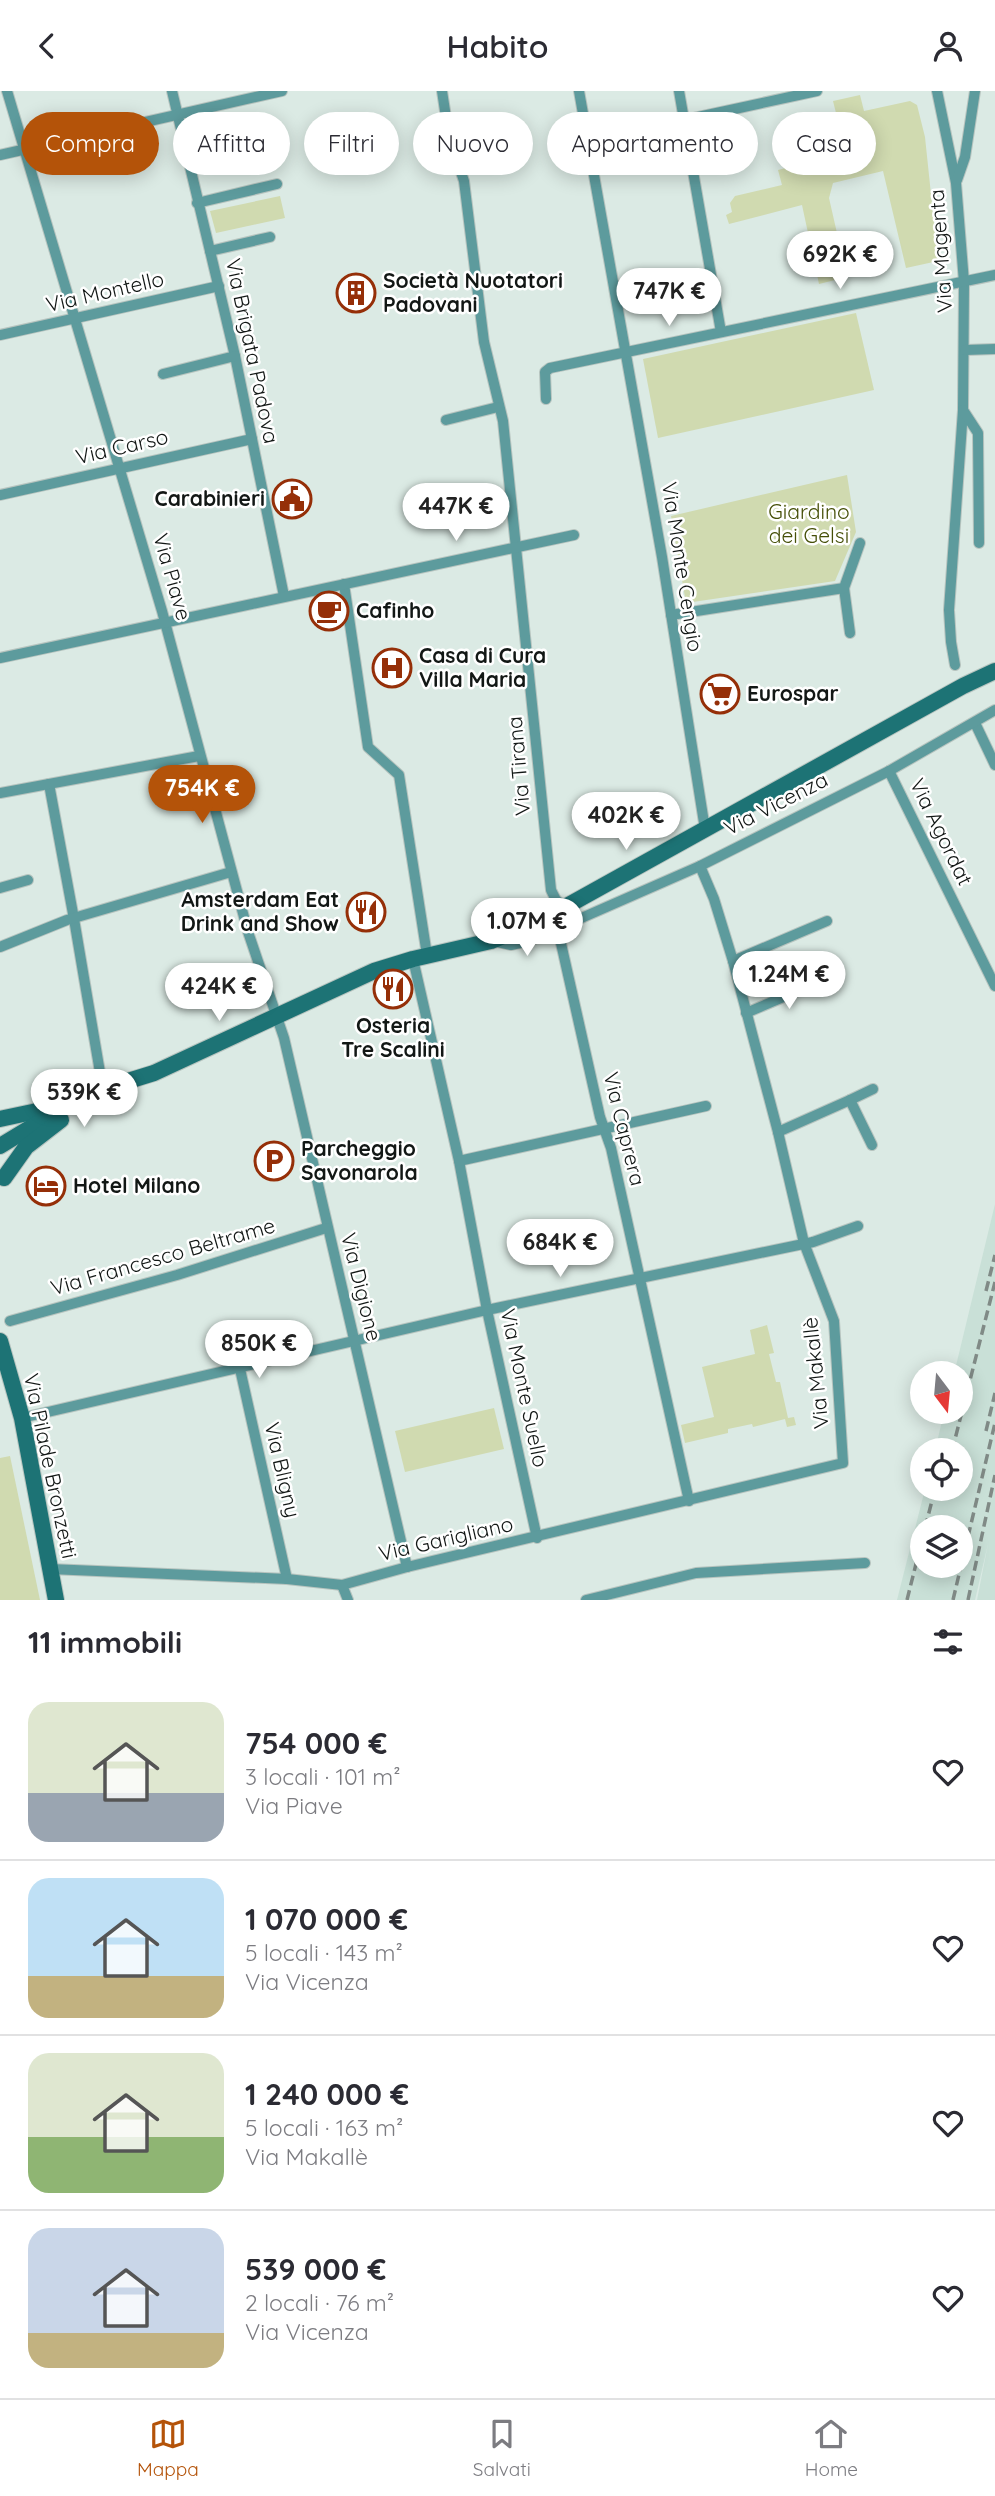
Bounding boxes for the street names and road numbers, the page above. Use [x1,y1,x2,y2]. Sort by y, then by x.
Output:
street label: Via Magenta [923,189,957,314]
street label: Via Brigata Padova [221,256,285,446]
street label: Via Montello [43,265,166,317]
street label: Via Carso [73,423,170,469]
street label: Via Monte Cengio [657,480,709,654]
street label: Via Piave [148,530,198,623]
street label: Via Tirana [501,715,535,817]
street label: Via Vicenza [719,766,832,840]
street label: Via Agordat [905,774,979,889]
street label: Via Caprera [598,1069,652,1188]
street label: Via Francesco Beltrame [48,1212,278,1301]
street label: Via Digione [336,1230,388,1344]
street label: Via Monte Suello [495,1306,554,1469]
street label: Via Makallè [796,1316,834,1430]
street label: Via Pilade Bronzetti [19,1371,83,1561]
street label: Via Bligny [259,1420,307,1520]
street label: Via Garigliano [376,1510,515,1566]

